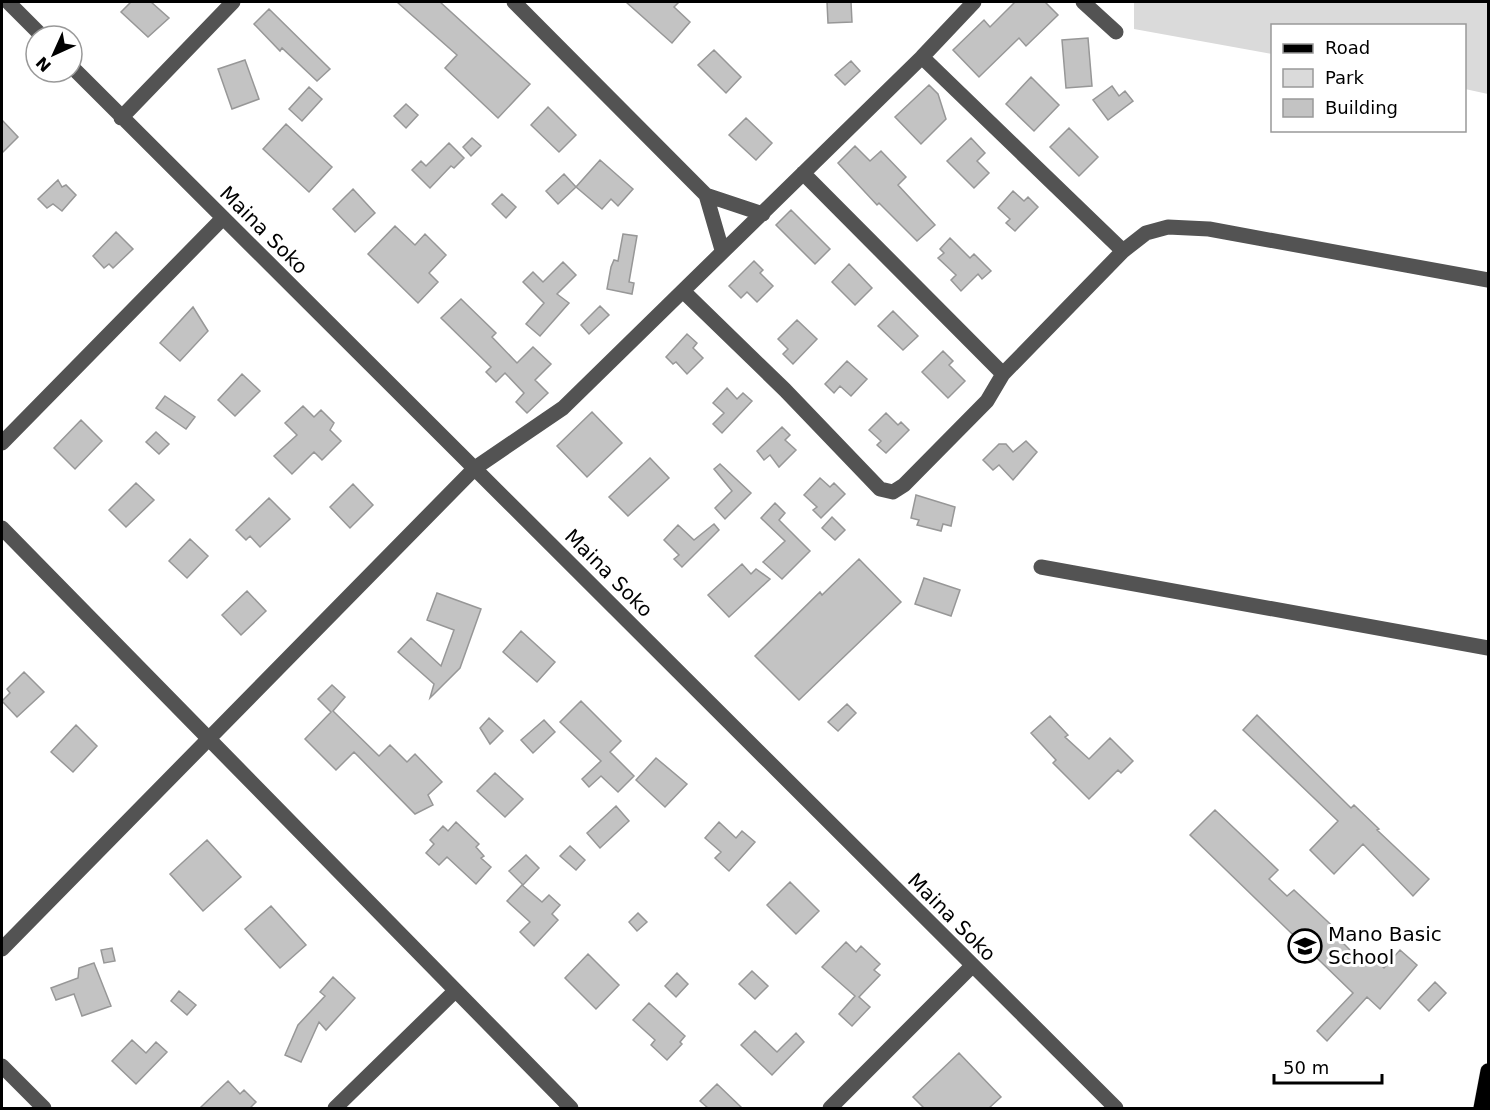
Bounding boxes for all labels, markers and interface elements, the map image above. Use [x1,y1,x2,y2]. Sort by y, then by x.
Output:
north arrow [24,24,84,84]
legend [1271,24,1466,132]
text: Road [1325,37,1370,58]
text: N [32,53,55,76]
text: Park [1325,67,1364,88]
text: Building [1325,97,1398,118]
street label: Maina Soko [215,181,313,279]
street label: Maina Soko [560,524,658,622]
street label: Maina Soko [903,868,1001,966]
place label: Mano Basic School [1328,922,1442,969]
school or university icon: Mano Basic School [1287,928,1323,964]
scale bar [1274,1047,1382,1085]
text: 50 m [1283,1057,1329,1078]

